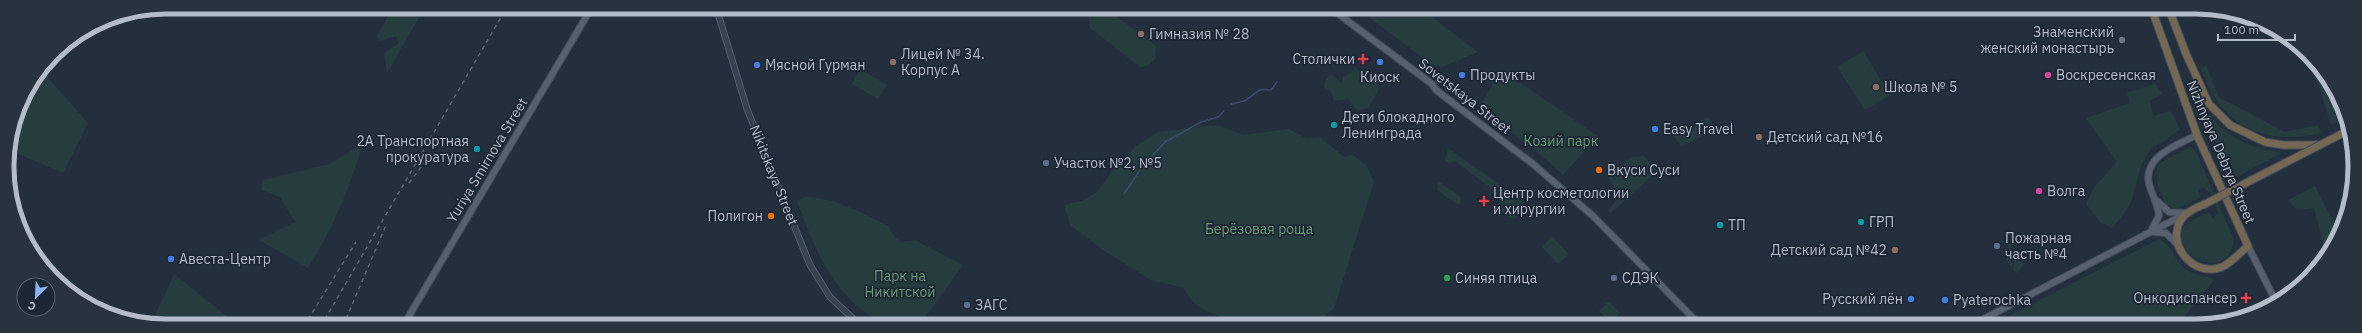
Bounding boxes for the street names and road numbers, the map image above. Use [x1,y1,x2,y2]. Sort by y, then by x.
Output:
street label: Sovetskaya Street [1415,54,1515,138]
street label: Nizhnyaya Debrya Street [2183,78,2259,226]
street label: Yuriya Smirnova Street [443,94,531,226]
street label: Nikitskaya Street [746,122,802,228]

